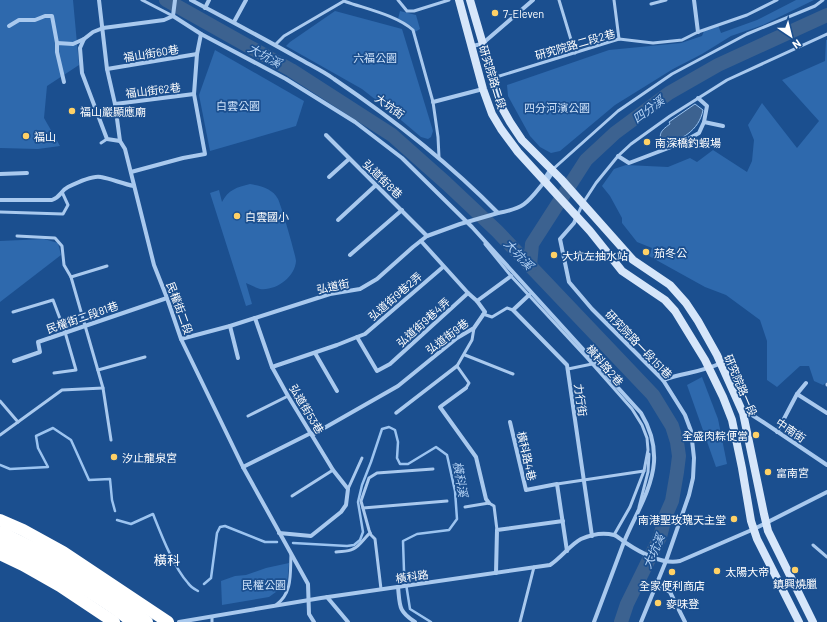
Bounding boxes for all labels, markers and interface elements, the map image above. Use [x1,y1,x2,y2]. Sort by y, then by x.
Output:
place label: 7-Eleven [503,7,544,20]
marker: 7-Eleven [490,8,500,18]
north arrow [771,16,811,56]
street label: 研究院路二段2巷 [533,26,617,62]
text: N [790,37,804,52]
water label: 大坑溪 [246,40,286,71]
street label: 福山街60巷 [122,42,180,64]
street label: 研究院路二段 [477,44,509,110]
park label: 六福公園 [353,51,397,64]
street label: 福山街62巷 [125,80,181,100]
street label: 大坑街 [373,91,407,121]
water label: 四分溪 [629,91,668,125]
park label: 白雲公園 [216,99,260,112]
park label: 四分河濱公園 [524,101,590,114]
place label: 福山巖顯應廟 [80,105,146,118]
marker: 福山巖顯應廟 [67,106,77,116]
place label: 福山 [34,130,56,143]
marker: 福山 [21,131,31,141]
place label: 南深橋釣蝦場 [655,136,721,149]
marker: 南深橋釣蝦場 [642,137,652,147]
street label: 弘道街8巷 [361,157,405,201]
place label: 白雲國小 [245,210,289,223]
marker: 白雲國小 [232,211,242,221]
water label: 大坑溪 [502,236,538,273]
place label: 茄冬公 [654,246,687,259]
marker: 茄冬公 [641,247,651,257]
place label: 大坑左抽水站 [562,249,628,262]
marker: 大坑左抽水站 [549,250,559,260]
street label: 弘道街9巷2弄 [366,269,424,323]
street label: 弘道街 [316,276,350,296]
street label: 民權街二段 [164,280,196,336]
street label: 弘道街9巷4弄 [394,295,452,349]
street label: 民權街二段81巷 [44,299,120,335]
street label: 研究院路一段151巷 [603,307,675,381]
street label: 弘道街9巷 [423,316,471,356]
street label: 橫科路2巷 [584,342,626,388]
street label: 研究院路一段 [722,352,760,418]
street label: 弘道街53巷 [287,382,327,436]
street label: 力行街 [572,383,590,417]
street label: 中南街 [774,415,808,445]
place label: 全盛肉粽便當 [682,429,748,442]
street label: 橫科路4巷 [515,430,539,482]
marker: 全盛肉粽便當 [751,430,761,440]
place label: 汐止龍泉宮 [122,451,177,464]
marker: 汐止龍泉宮 [109,452,119,462]
water label: 橫科溪 [451,460,471,500]
place label: 富南宮 [776,466,809,479]
marker: 富南宮 [763,467,773,477]
place label: 南港聖玫瑰天主堂 [638,513,726,526]
marker: 南港聖玫瑰天主堂 [729,514,739,524]
water label: 大坑溪 [639,530,668,570]
district label: 橫科 [154,552,180,568]
place label: 太陽大帝 [725,565,769,578]
marker: 鎮興燒臘 [790,565,800,575]
marker: 太陽大帝 [712,566,722,576]
street label: 橫科路 [395,567,429,585]
marker: 全家便利商店 [667,567,677,577]
place label: 鎮興燒臘 [773,577,817,590]
park label: 民權公園 [242,578,286,591]
place label: 全家便利商店 [639,579,705,592]
place label: 麥味登 [666,597,699,610]
marker: 麥味登 [653,598,663,608]

